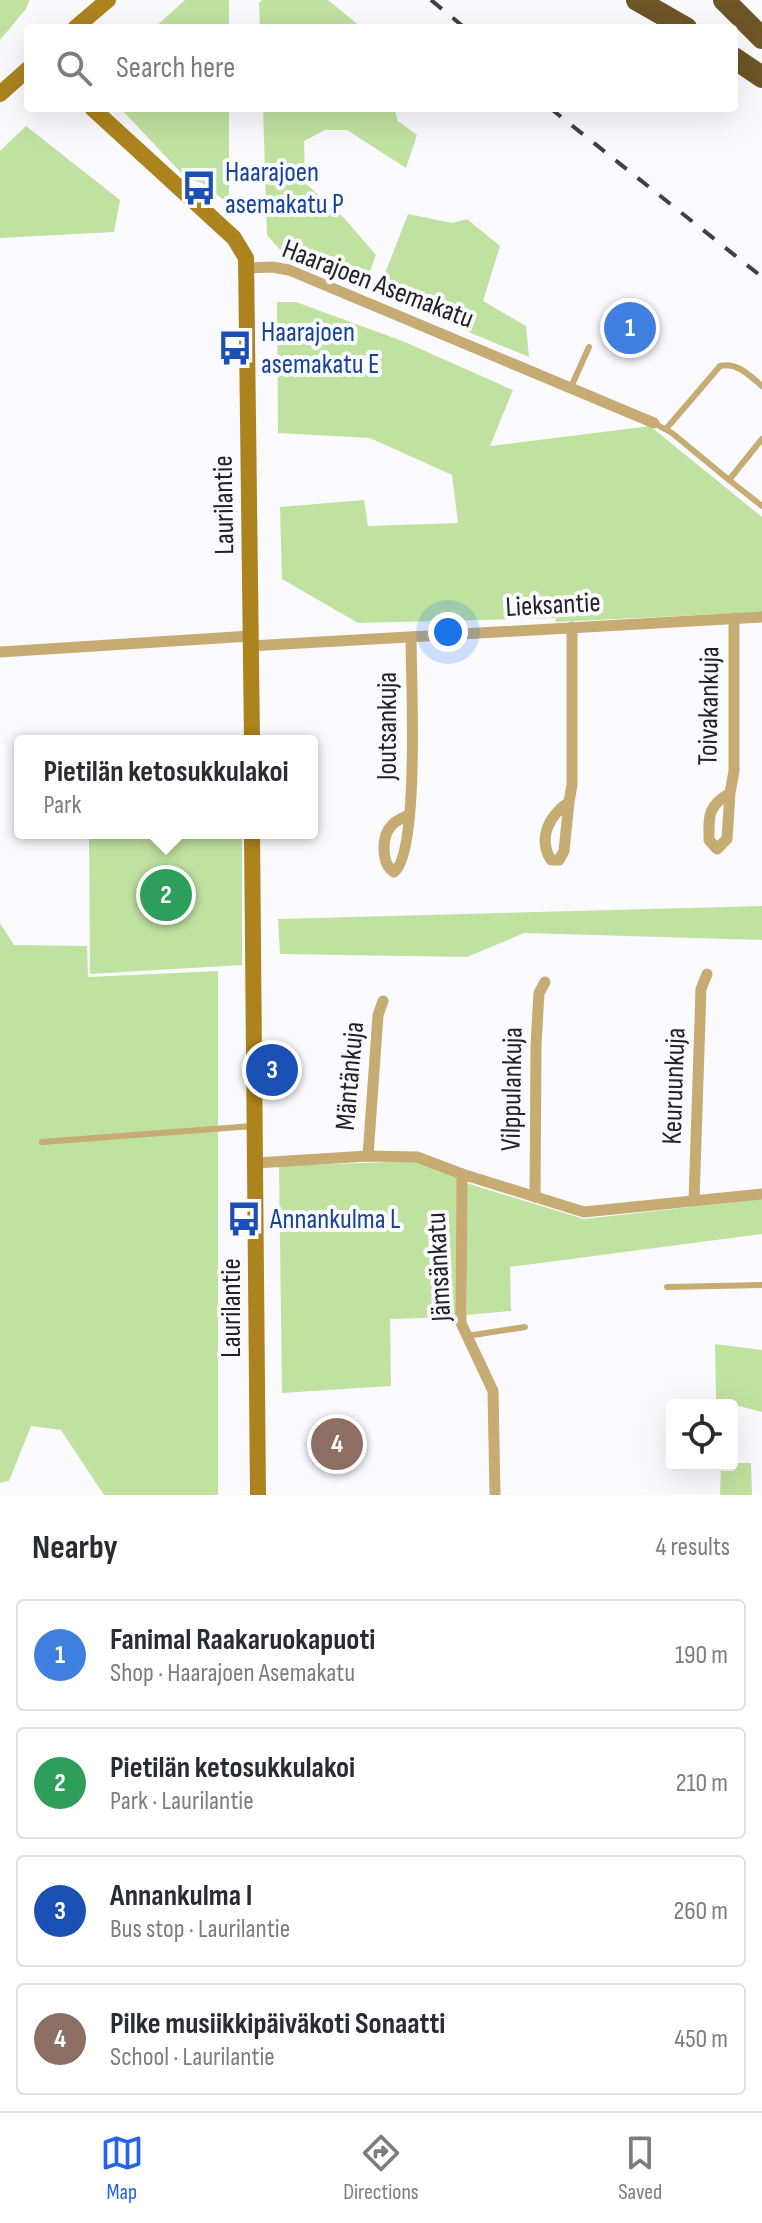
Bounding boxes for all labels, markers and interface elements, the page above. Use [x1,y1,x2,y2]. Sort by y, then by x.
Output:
search box [24,24,738,112]
icon: search [52,46,96,90]
text: Search here [116,50,235,86]
place label: Haarajoen asemakatu P [225,156,344,221]
bus stop icon: Haarajoen asemakatu P [180,169,218,207]
street label: Haarajoen Asemakatu [278,232,478,336]
pin: 1 [604,298,656,358]
place label: Haarajoen asemakatu E [261,316,380,381]
bus stop icon: Haarajoen asemakatu E [216,329,254,367]
street label: Laurilantie [207,455,241,555]
street label: Lieksantie [505,586,601,624]
your location [428,612,468,652]
street label: Toivakankuja [691,646,727,766]
street label: Joutsankuja [371,672,404,781]
popup [14,735,318,839]
text: Pietilän ketosukkulakoi [43,754,289,790]
text: Park [43,790,81,821]
pin: 2 [140,865,192,925]
street label: Mäntänkuja [329,1020,371,1132]
street label: Vilppulankuja [494,1027,530,1151]
street label: Keuruunkuja [655,1027,693,1145]
pin: 3 [246,1040,298,1100]
bus stop icon: Annankulma L [225,1200,263,1238]
place label: Annankulma L [269,1203,400,1236]
street label: Jämsänkatu [420,1212,458,1323]
street label: Laurilantie [215,1258,248,1358]
map controls [666,1399,738,1471]
button: locate [666,1399,738,1471]
pin: 4 [311,1414,363,1474]
text: Nearby [32,1527,118,1568]
text: 4 results [655,1532,730,1563]
text: Fanimal Raakaruokapuoti [110,1622,375,1658]
text: 1 [55,1640,65,1671]
text: 190 m [675,1640,728,1671]
text: Shop · Haarajoen Asemakatu [110,1658,355,1689]
text: Pietilän ketosukkulakoi [110,1750,355,1786]
text: 2 [54,1768,66,1799]
text: 210 m [676,1768,728,1799]
text: Park · Laurilantie [110,1786,254,1817]
text: Annankulma I [110,1878,252,1914]
text: 3 [54,1896,66,1927]
text: 260 m [673,1896,728,1927]
text: Bus stop · Laurilantie [110,1914,290,1945]
text: Pilke musiikkipäiväkoti Sonaatti [110,2006,445,2042]
text: 4 [54,2024,66,2055]
text: 450 m [674,2024,728,2055]
text: School · Laurilantie [110,2042,275,2073]
tab: Map [100,2131,144,2206]
tab: Directions [343,2131,419,2206]
tab: Saved [618,2131,662,2206]

